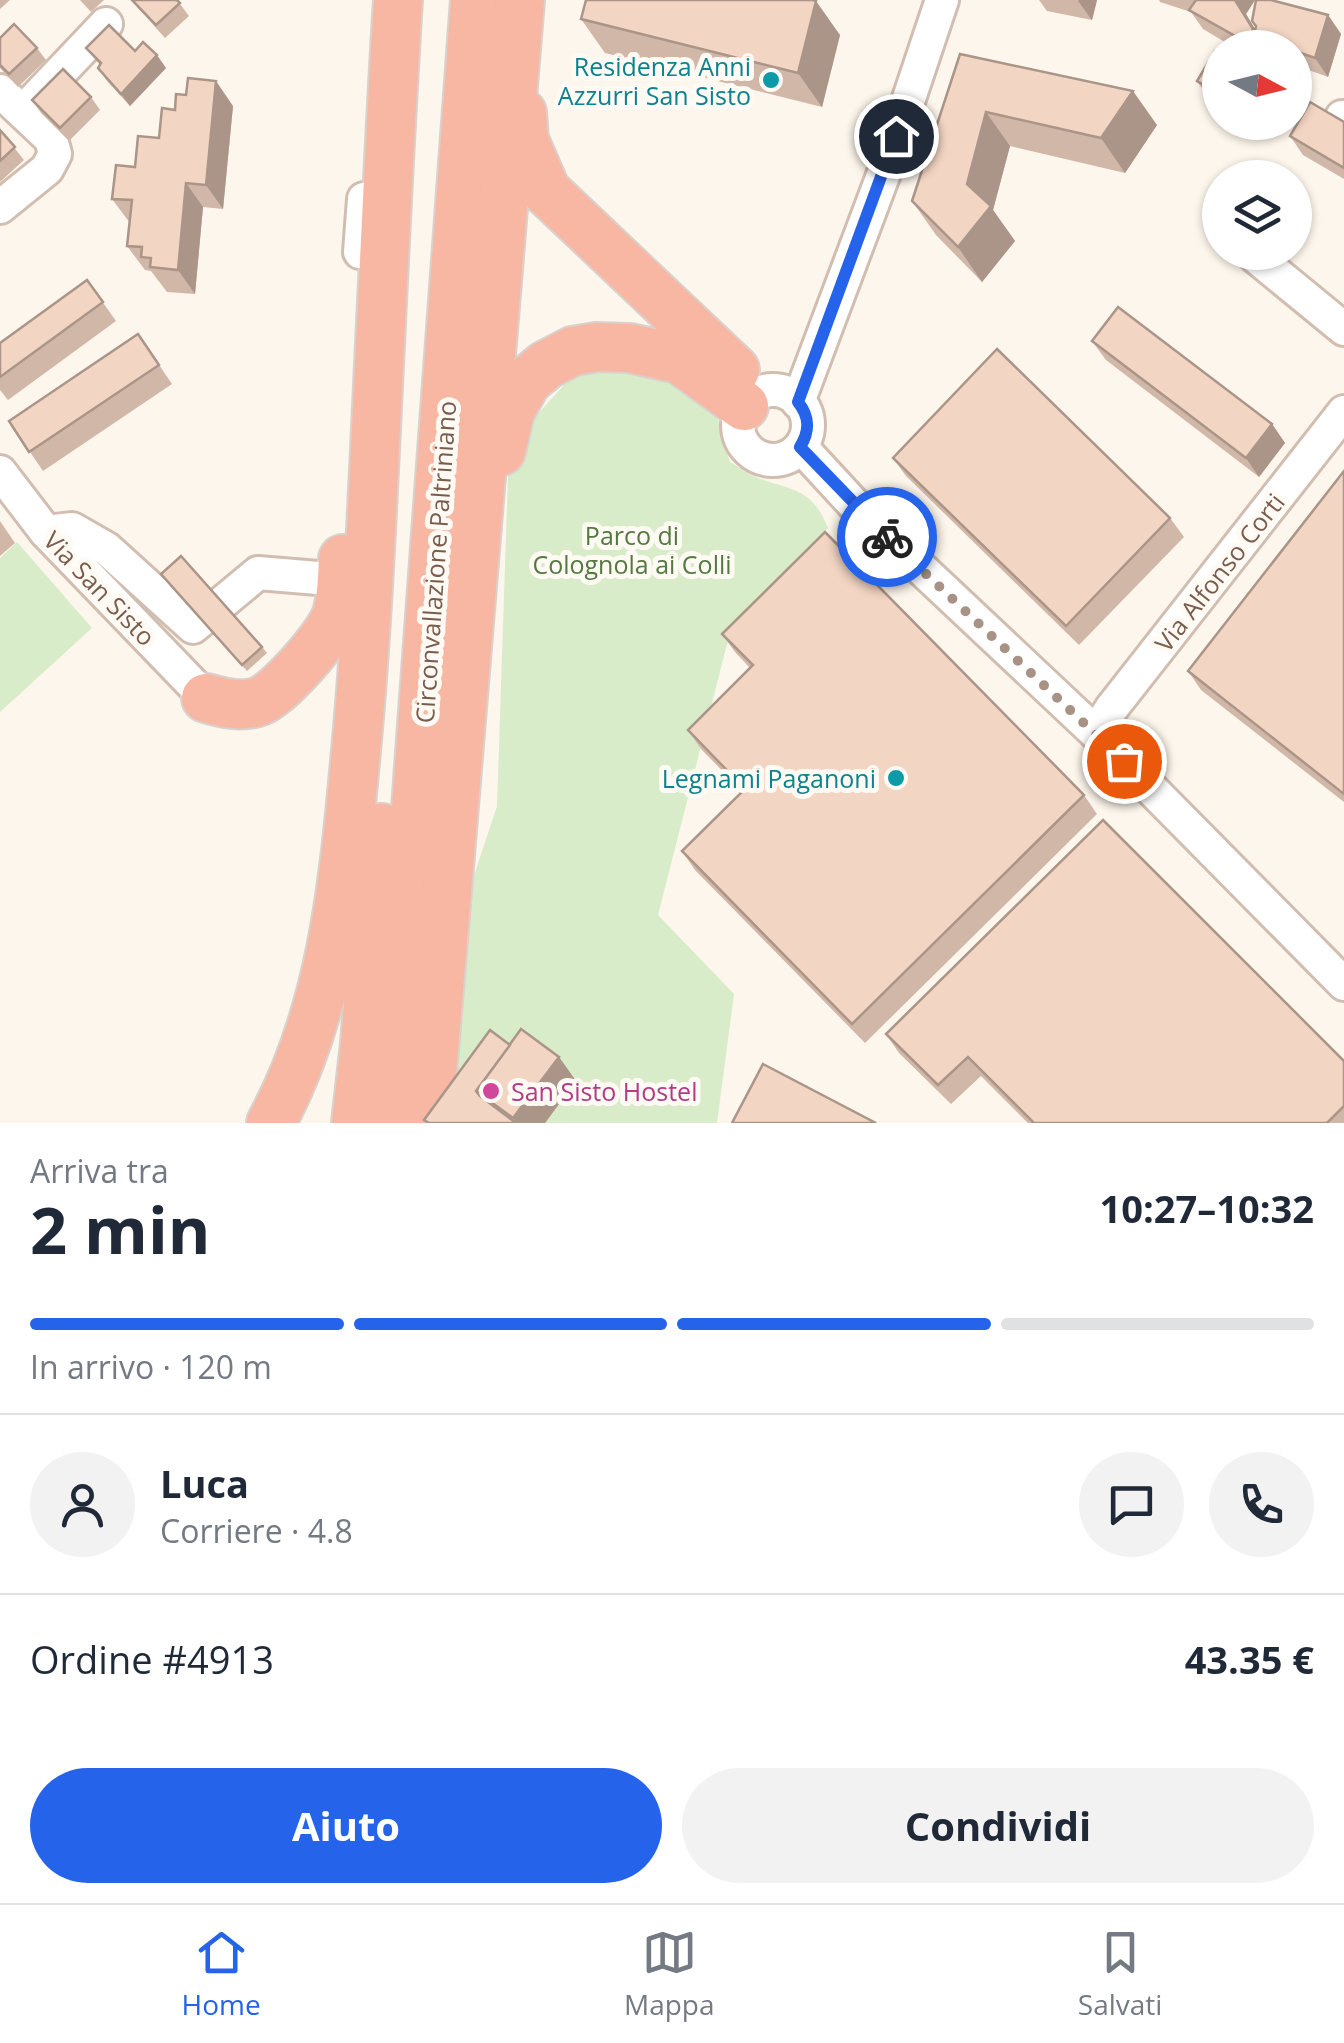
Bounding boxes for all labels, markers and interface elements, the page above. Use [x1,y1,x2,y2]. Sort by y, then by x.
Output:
north arrow [1202,30,1312,140]
map controls [1202,30,1312,270]
place label: Residenza Anni Azzurri San Sisto [558,49,751,112]
marker: Residenza Anni Azzurri San Sisto [760,69,782,91]
pin [854,94,939,179]
icon: home [869,109,924,164]
button: layers [1202,160,1312,270]
street label: Circonvallazione Paltriniano [407,400,463,724]
street label: Via Alfonso Corti [1146,486,1292,658]
courier [837,487,937,587]
icon: bike [860,510,915,565]
park label: Parco di Colognola ai Colli [532,518,732,581]
street label: Via San Sisto [37,523,163,653]
pin [1082,719,1167,804]
icon: bag [1097,734,1152,789]
place label: Legnami Paganoni [662,761,876,795]
marker: Legnami Paganoni [885,767,907,789]
place label: San Sisto Hostel [511,1074,697,1108]
marker: San Sisto Hostel [480,1080,502,1102]
text: Arriva tra [30,1149,169,1192]
text: 10:27–10:32 [1100,1182,1314,1234]
text: 2 min [30,1185,210,1273]
text: In arrivo · 120 m [30,1345,272,1388]
button: person [30,1452,135,1557]
button: chat [1079,1452,1184,1557]
button: phone [1209,1452,1314,1557]
text: Luca [160,1457,249,1509]
text: Corriere · 4.8 [160,1509,353,1552]
text: Ordine #4913 [30,1633,274,1685]
text: 43.35 € [1185,1633,1314,1685]
button: Aiuto [30,1768,662,1883]
button: Condividi [682,1768,1314,1883]
tab: Home [182,1925,261,2023]
tab: Mappa [624,1925,715,2023]
tab: Salvati [1078,1925,1162,2023]

